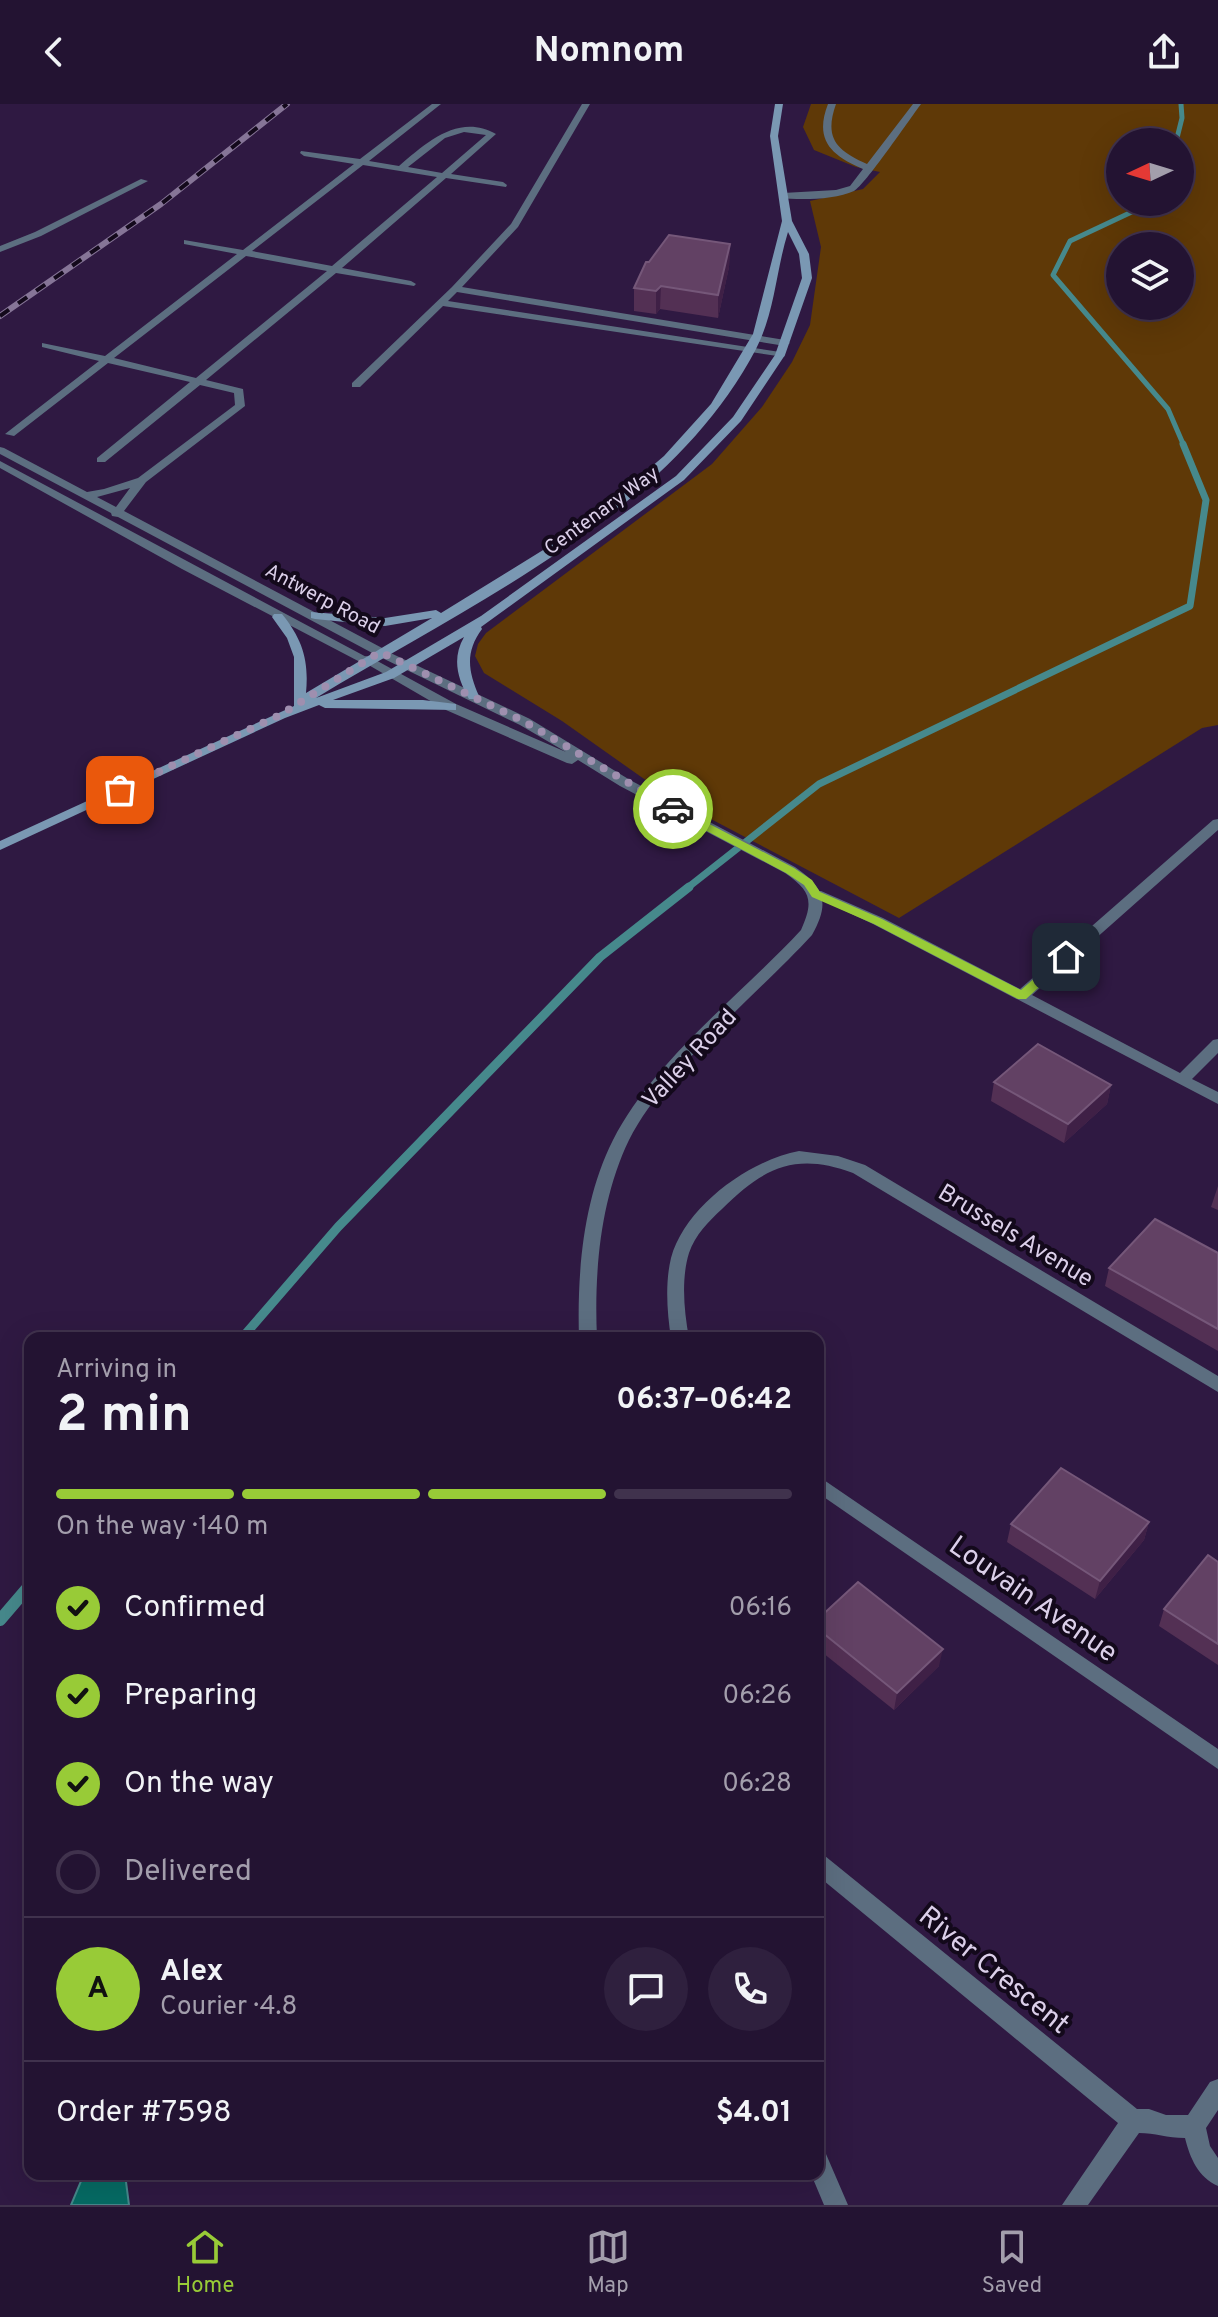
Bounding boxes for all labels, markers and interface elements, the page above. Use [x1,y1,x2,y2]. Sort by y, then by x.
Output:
text: Nomnom [534,29,684,75]
icon: back [32,30,76,74]
icon: share [1142,30,1186,74]
north arrow [1106,128,1194,216]
map controls [1106,128,1194,320]
button: layers [1106,232,1194,320]
street label: Centenary Way [540,461,665,562]
street label: Antwerp Road [260,559,384,641]
pin [86,756,154,824]
icon: bag [98,768,142,812]
courier [633,769,713,849]
icon: car [651,787,695,831]
pin [1032,923,1100,991]
icon: home [1044,935,1088,979]
street label: Valley Road [637,1003,744,1115]
street label: Brussels Avenue [932,1179,1098,1295]
text: Arriving in [56,1354,177,1387]
text: 06:37–06:42 [616,1382,792,1419]
text: 2 min [56,1384,192,1450]
text: On the way · 140 m [56,1511,268,1544]
street label: Louvain Avenue [941,1529,1124,1672]
icon: check [56,1586,100,1630]
text: Confirmed [124,1590,266,1627]
text: 06:16 [729,1592,792,1625]
icon: check [56,1674,100,1718]
text: Preparing [124,1678,257,1715]
text: 06:26 [723,1680,792,1713]
icon: check [56,1762,100,1806]
text: On the way [124,1766,274,1803]
text: 06:28 [722,1768,792,1801]
text: Delivered [124,1854,252,1891]
street label: River Crescent [910,1899,1076,2043]
button: chat [604,1947,688,2031]
button: phone [708,1947,792,2031]
text: Alex [160,1954,224,1991]
text: A [87,1971,109,2008]
text: Courier · 4.8 [160,1991,297,2024]
text: Order #7598 [56,2095,232,2132]
text: $4.01 [716,2095,792,2132]
tab: Home [176,2225,234,2300]
tab: Map [586,2225,630,2300]
tab: Saved [982,2225,1042,2300]

